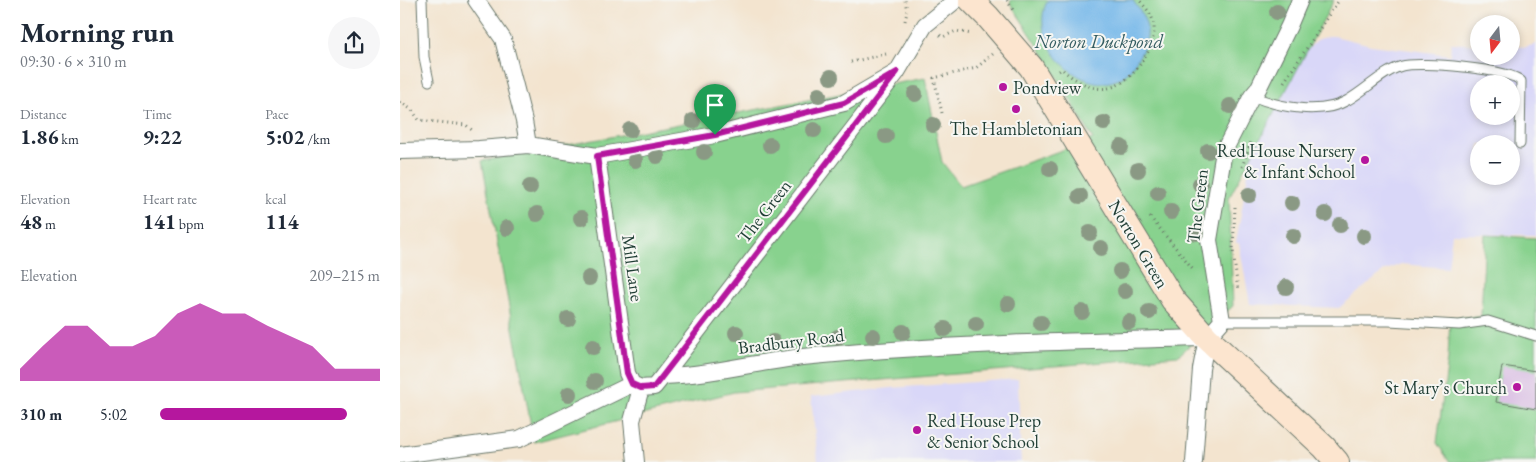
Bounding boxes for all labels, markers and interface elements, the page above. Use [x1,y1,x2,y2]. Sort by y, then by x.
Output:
text: Morning run [20,14,174,50]
north arrow [1470,15,1520,65]
map controls [1470,15,1520,185]
button: share [328,17,380,69]
water label: Norton Duckpond [1034,29,1164,54]
text: 09:30 · 6 × 310 m [20,51,127,72]
button: + [1470,75,1520,125]
place label: Pondview [1013,76,1082,99]
marker: Pondview [997,81,1009,93]
pin [694,84,736,135]
icon: arrive [701,91,729,119]
marker: The Hambletonian [1010,103,1022,115]
text: Distance [20,105,67,123]
text: Time [143,105,172,123]
text: Pace [265,105,289,123]
place label: The Hambletonian [949,117,1083,140]
text: 1.86 [20,123,59,150]
text: 9:22 [143,123,182,150]
text: 5:02 [265,123,305,150]
text: km [59,130,79,148]
text: /km [305,130,330,148]
button: − [1470,135,1520,185]
place label: Red House Nursery & Infant School [1217,139,1355,183]
marker: Red House Nursery & Infant School [1359,154,1371,166]
street label: The Green [1181,167,1213,244]
street label: The Green [732,174,796,247]
text: Elevation [20,190,70,208]
text: Heart rate [143,190,197,208]
text: kcal [265,190,286,208]
street label: Norton Green [1104,195,1175,293]
text: 48 [20,208,42,235]
text: 141 [143,208,176,235]
text: 114 [265,208,299,235]
text: m [42,215,56,233]
text: bpm [176,215,204,233]
street label: Mill Lane [617,233,649,303]
text: Elevation [20,265,78,286]
text: 209–215 m [309,265,380,286]
street label: Bradbury Road [737,323,846,359]
place label: St Mary’s Church [1385,376,1507,399]
marker: St Mary’s Church [1511,381,1523,393]
text: 310 m [20,404,62,425]
text: 5:02 [100,404,127,425]
place label: Red House Prep & Senior School [927,409,1041,453]
marker: Red House Prep & Senior School [911,424,923,436]

